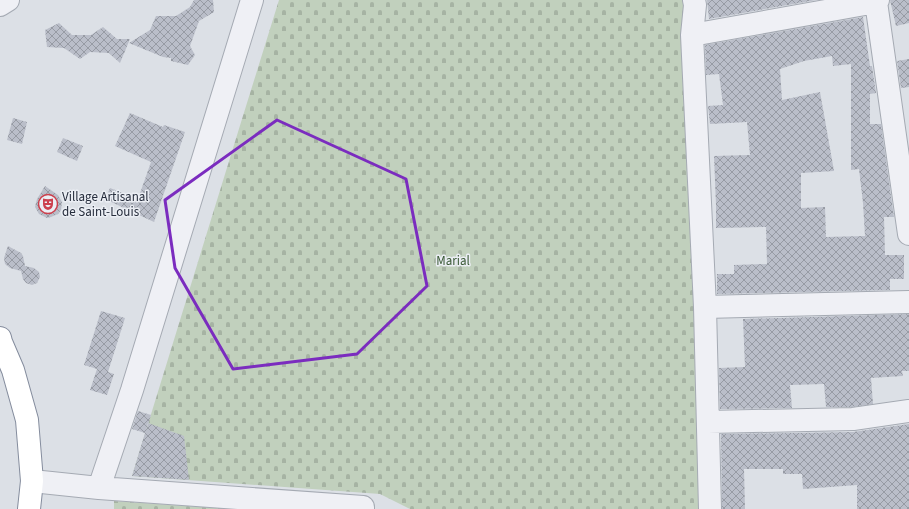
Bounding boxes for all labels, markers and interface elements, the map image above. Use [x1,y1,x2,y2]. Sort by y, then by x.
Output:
place label: Village Artisanal de Saint-Louis [62,188,149,221]
theatre icon: Village Artisanal de Saint-Louis [37,193,59,215]
park label: Marial [436,252,470,270]

